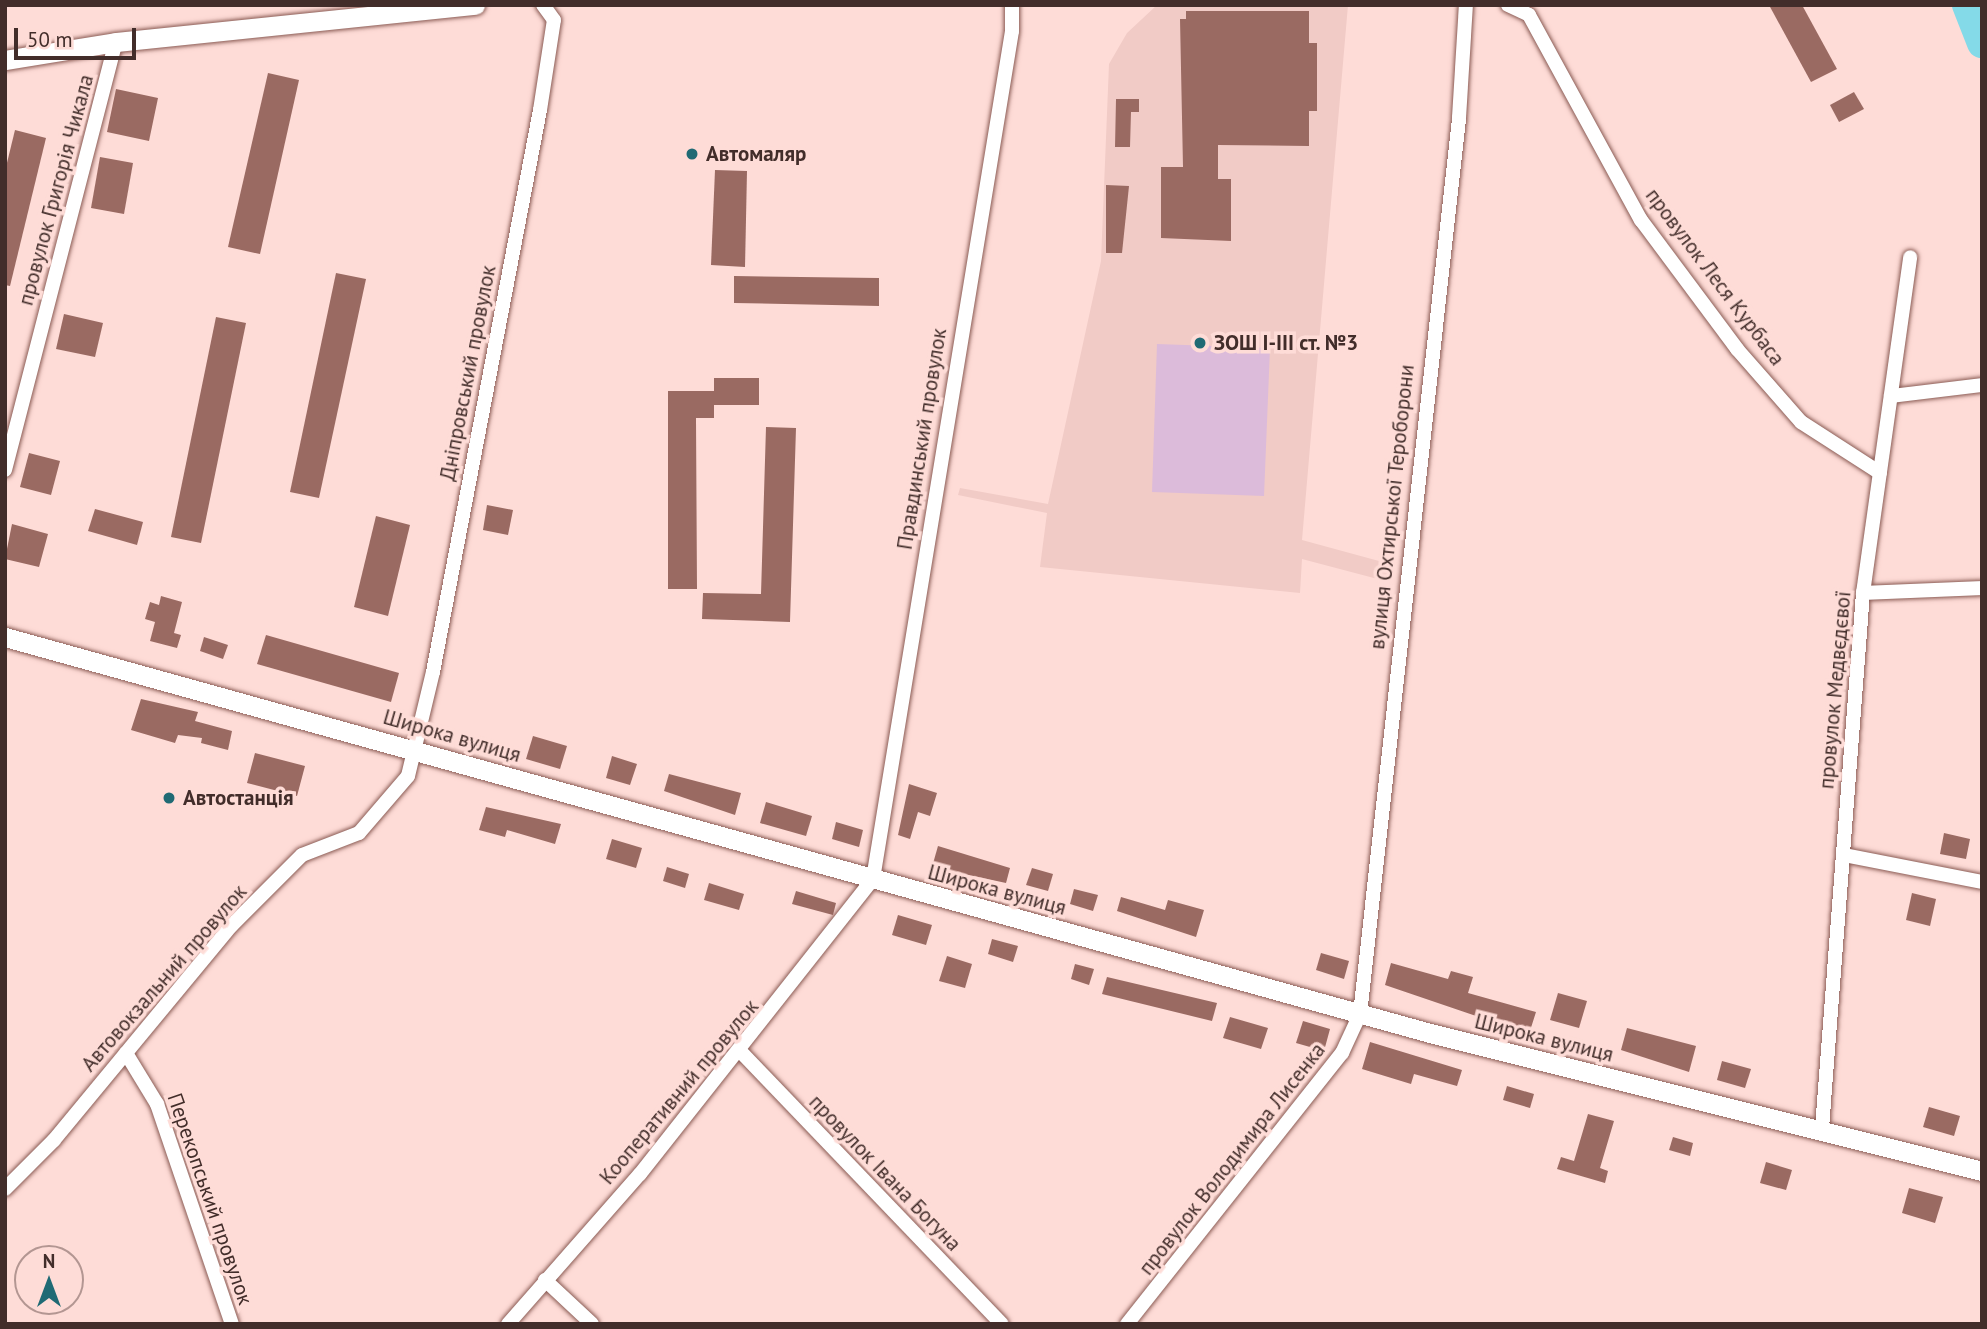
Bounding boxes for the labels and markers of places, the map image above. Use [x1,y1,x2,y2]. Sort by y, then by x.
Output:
place label: Автомаляр [706,141,806,167]
marker: Автомаляр [684,146,700,162]
place label: ЗОШ І-ІІІ ст. №3 [1214,330,1360,356]
marker: ЗОШ І-ІІІ ст. №3 [1192,335,1208,351]
place label: Автостанція [183,785,294,811]
marker: Автостанція [161,790,177,806]

